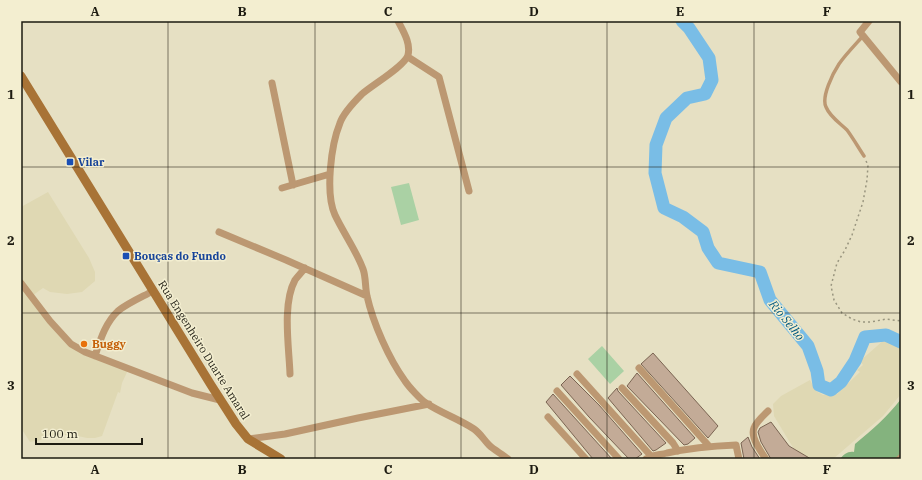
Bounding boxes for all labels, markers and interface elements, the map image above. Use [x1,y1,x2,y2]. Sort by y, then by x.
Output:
text: A [90,3,100,20]
text: B [237,3,247,20]
text: C [384,3,393,20]
text: D [529,3,539,20]
text: E [676,3,684,20]
text: F [823,3,831,20]
text: 1 [7,86,15,103]
text: 1 [907,86,915,103]
place label: Vilar [78,155,105,169]
marker: Vilar [65,157,75,167]
text: 2 [7,232,15,249]
text: 2 [907,232,915,249]
place label: Bouças do Fundo [134,249,226,263]
marker: Bouças do Fundo [121,251,131,261]
street label: Rua Engenheiro Duarte Amaral [155,278,253,422]
water label: Rio Selho [766,296,808,343]
place label: Buggy [92,337,127,351]
marker: Buggy [79,339,89,349]
text: 3 [7,377,15,394]
text: 3 [907,377,915,394]
scale bar [36,420,142,446]
text: 100 m [42,426,78,441]
text: A [90,461,100,478]
text: B [237,461,247,478]
text: C [384,461,393,478]
text: D [529,461,539,478]
text: E [676,461,684,478]
text: F [823,461,831,478]

